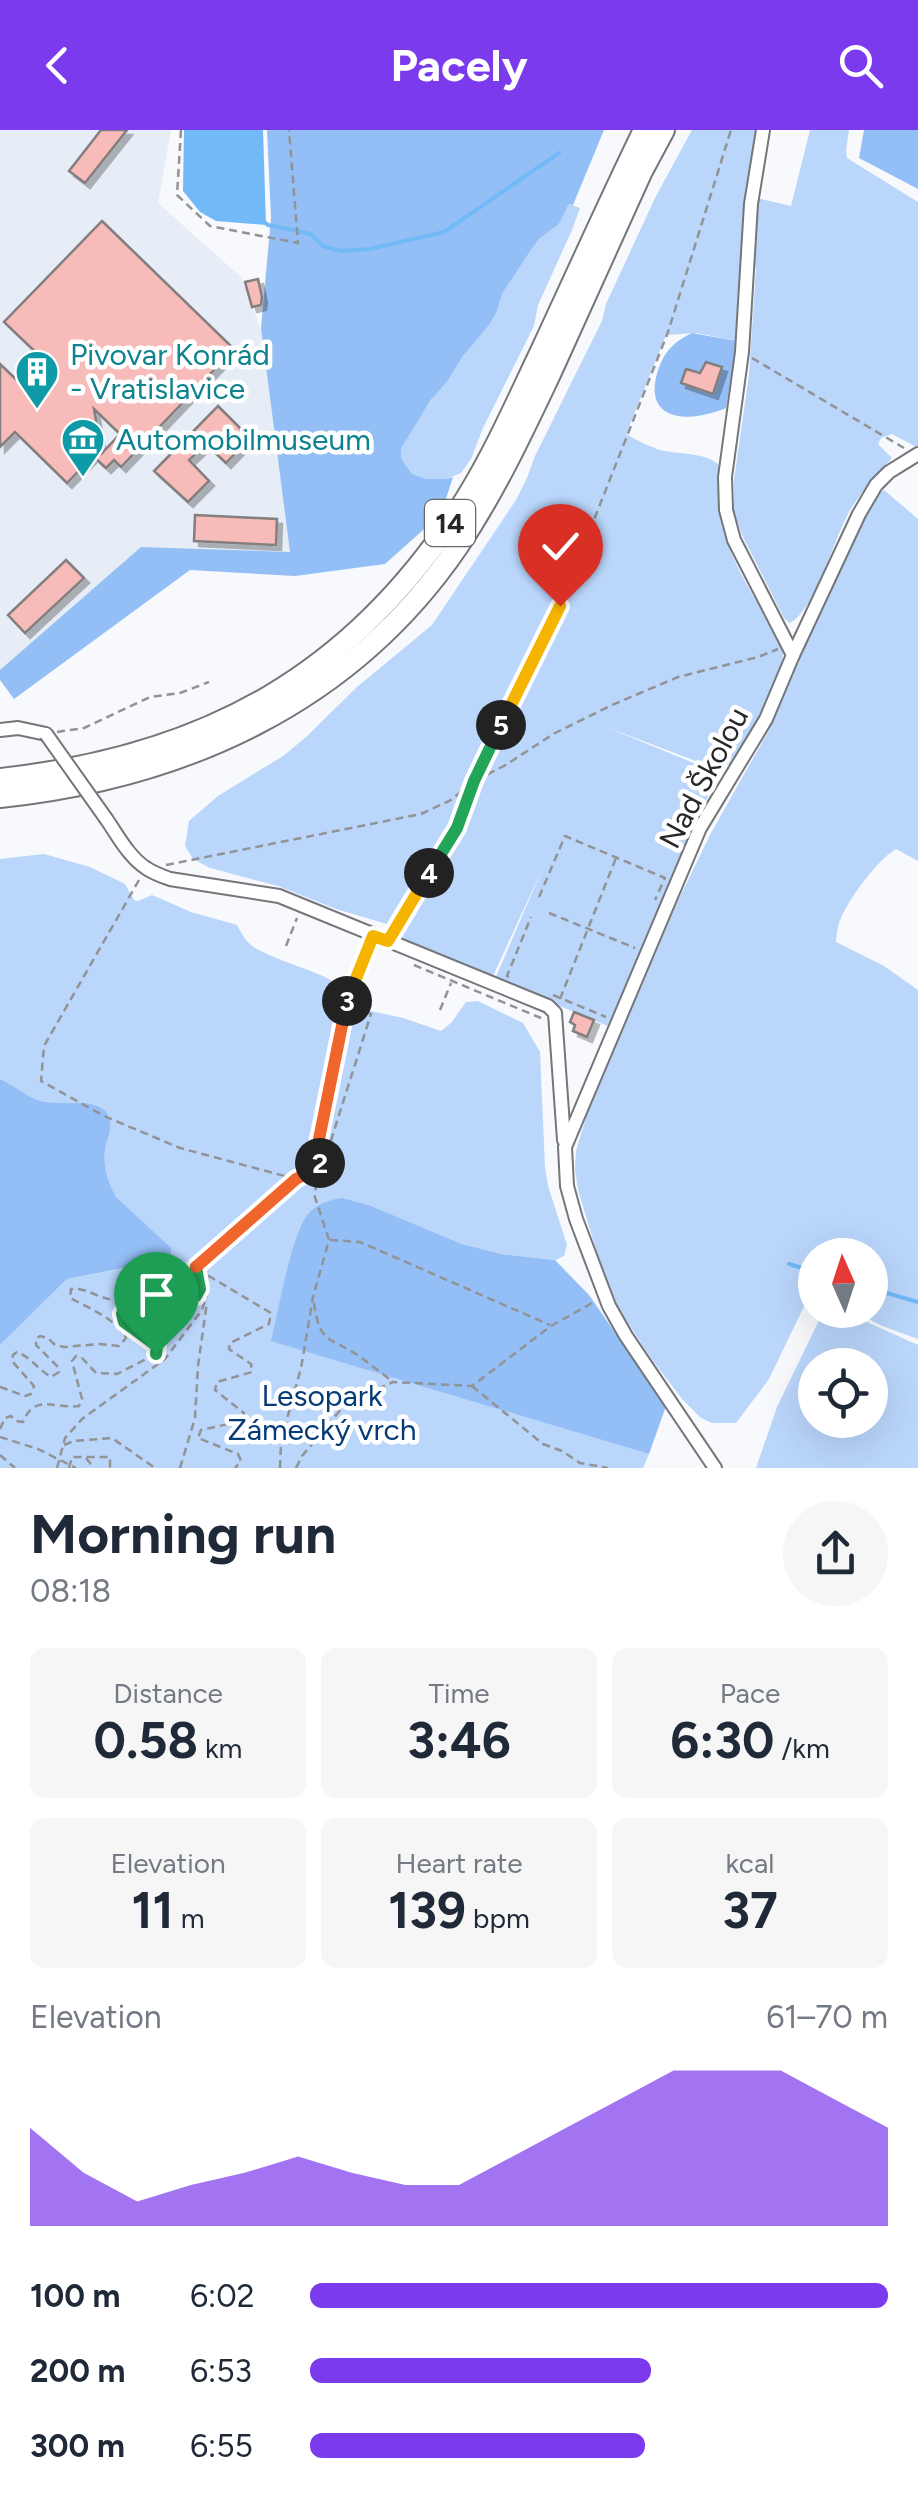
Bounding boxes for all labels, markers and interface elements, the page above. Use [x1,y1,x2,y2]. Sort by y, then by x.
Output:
icon: back [30,38,85,93]
text: Pacely [390,38,528,92]
icon: search [833,38,888,93]
place label: Pivovar Konrád - Vratislavice [70,336,270,407]
building icon: Pivovar Konrád - Vratislavice [14,349,60,410]
museum icon: Automobilmuseum [60,417,106,478]
place label: Automobilmuseum [116,421,371,458]
road number: 14 [425,500,475,546]
pin [518,504,603,607]
icon: check [533,519,588,574]
pin: 5 [476,700,526,750]
street label: Nad Školou [651,701,756,855]
text: 5 [493,708,509,742]
pin: 4 [404,848,454,898]
text: 4 [420,856,438,890]
pin: 3 [322,976,372,1026]
text: 3 [339,984,355,1018]
pin: 2 [295,1138,345,1188]
text: 2 [312,1146,328,1180]
north arrow [798,1238,888,1328]
map controls [798,1238,888,1438]
pin [114,1252,199,1355]
icon: arrive [129,1267,184,1322]
button: locate [798,1348,888,1438]
park label: Lesopark Zámecký vrch [227,1377,417,1448]
text: Morning run [30,1501,336,1567]
button: share [783,1501,888,1606]
text: 08:18 [30,1572,111,1610]
text: Distance [113,1676,223,1710]
text: Time [428,1676,490,1710]
text: Pace [720,1676,780,1710]
text: 0.58 [94,1710,198,1771]
text: 3:46 [407,1710,511,1771]
text: 6:30 [670,1710,775,1771]
text: km [198,1731,242,1765]
text: /km [775,1731,830,1765]
text: Elevation [110,1846,226,1880]
text: Heart rate [395,1846,523,1880]
text: kcal [726,1846,774,1880]
text: 11 [132,1880,174,1941]
text: 139 [388,1880,466,1941]
text: 37 [722,1880,778,1941]
text: m [174,1901,204,1935]
text: bpm [466,1901,530,1935]
text: Elevation [30,1998,162,2036]
text: 61–70 m [766,1998,888,2036]
text: 100 m [30,2277,121,2315]
text: 6:02 [190,2277,255,2315]
text: 200 m [30,2352,126,2390]
text: 6:53 [190,2352,252,2390]
text: 300 m [30,2427,125,2465]
text: 6:55 [190,2427,253,2465]

